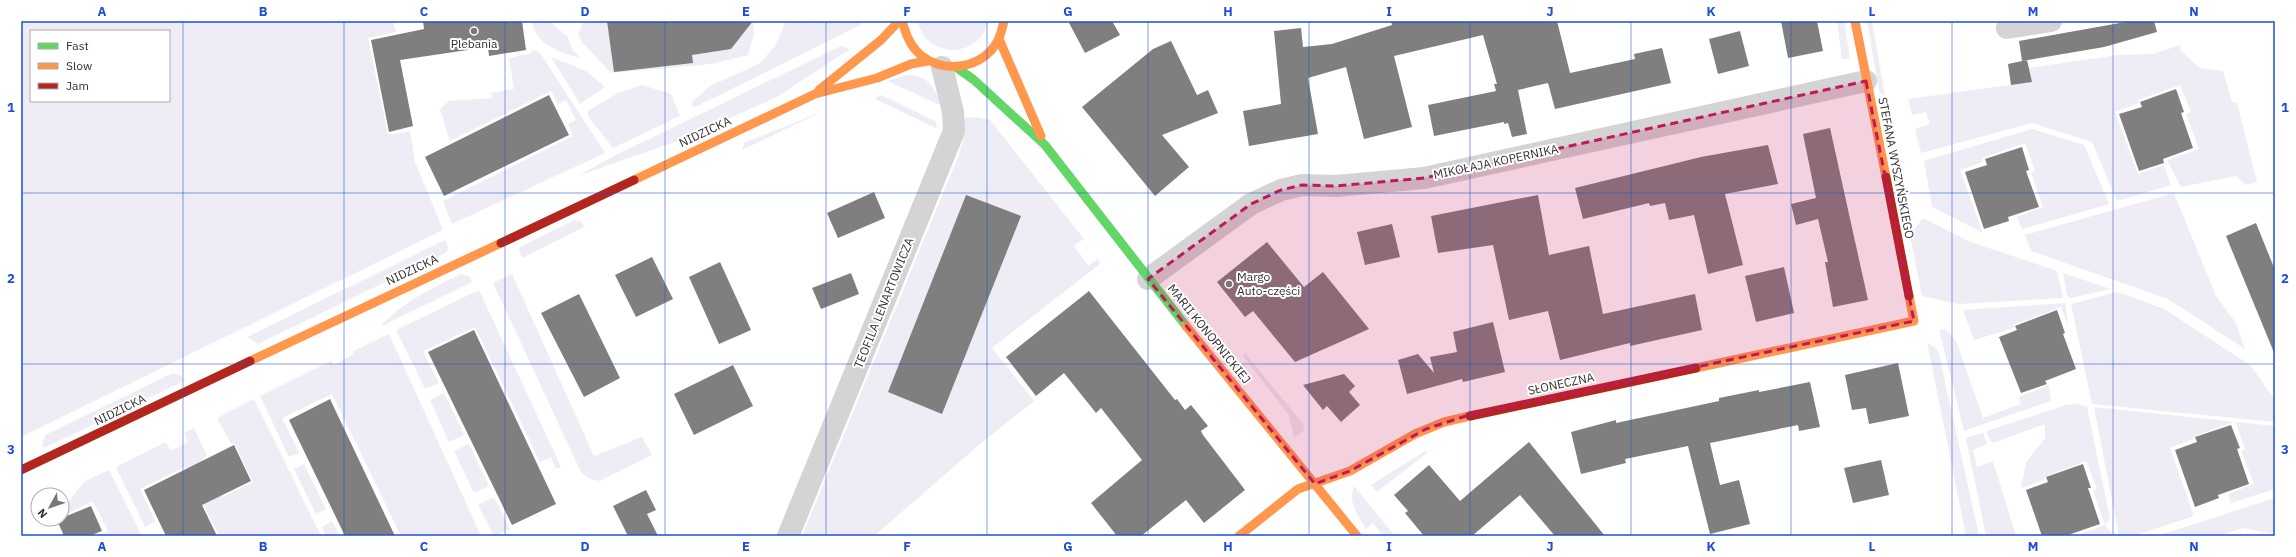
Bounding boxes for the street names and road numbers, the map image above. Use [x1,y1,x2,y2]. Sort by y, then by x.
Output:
street label: STEFANA WYSZYŃSKIEGO [1875,96,1918,240]
street label: NIDZICKA [676,113,733,150]
street label: MIKOŁAJA KOPERNIKA [1432,141,1560,182]
street label: TEOFILA LENARTOWICZA [850,235,917,370]
street label: NIDZICKA [383,251,440,288]
street label: MARII KONOPNICKIEJ [1165,281,1254,386]
street label: SŁONECZNA [1526,369,1596,398]
street label: NIDZICKA [91,390,148,428]

